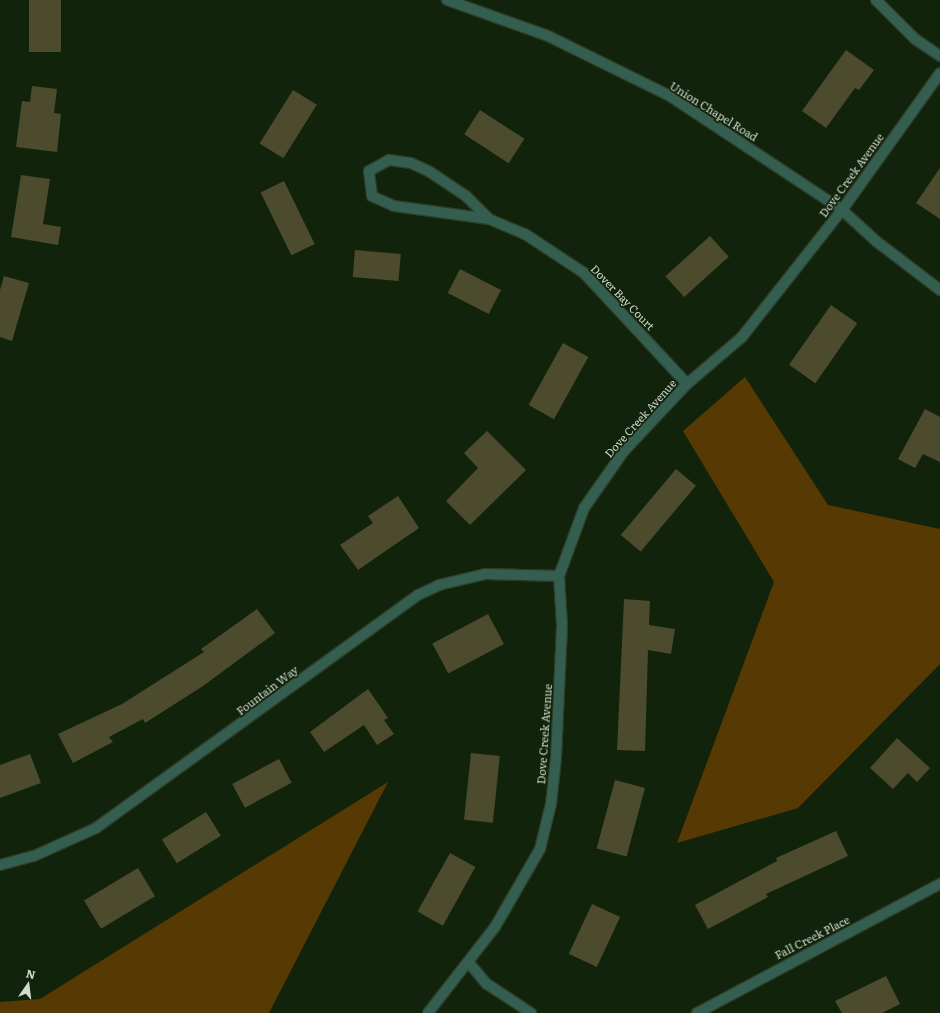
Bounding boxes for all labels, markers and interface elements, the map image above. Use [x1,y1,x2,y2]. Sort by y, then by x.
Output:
street label: Union Chapel Road [668,79,760,143]
street label: Dove Creek Avenue [816,131,886,219]
street label: Dover Bay Court [588,262,658,332]
street label: Dove Creek Avenue [602,376,678,460]
street label: Fountain Way [234,663,300,717]
street label: Dove Creek Avenue [534,683,554,785]
street label: Fall Creek Place [772,912,852,962]
text: N [24,964,37,982]
north arrow [8,965,48,1005]

